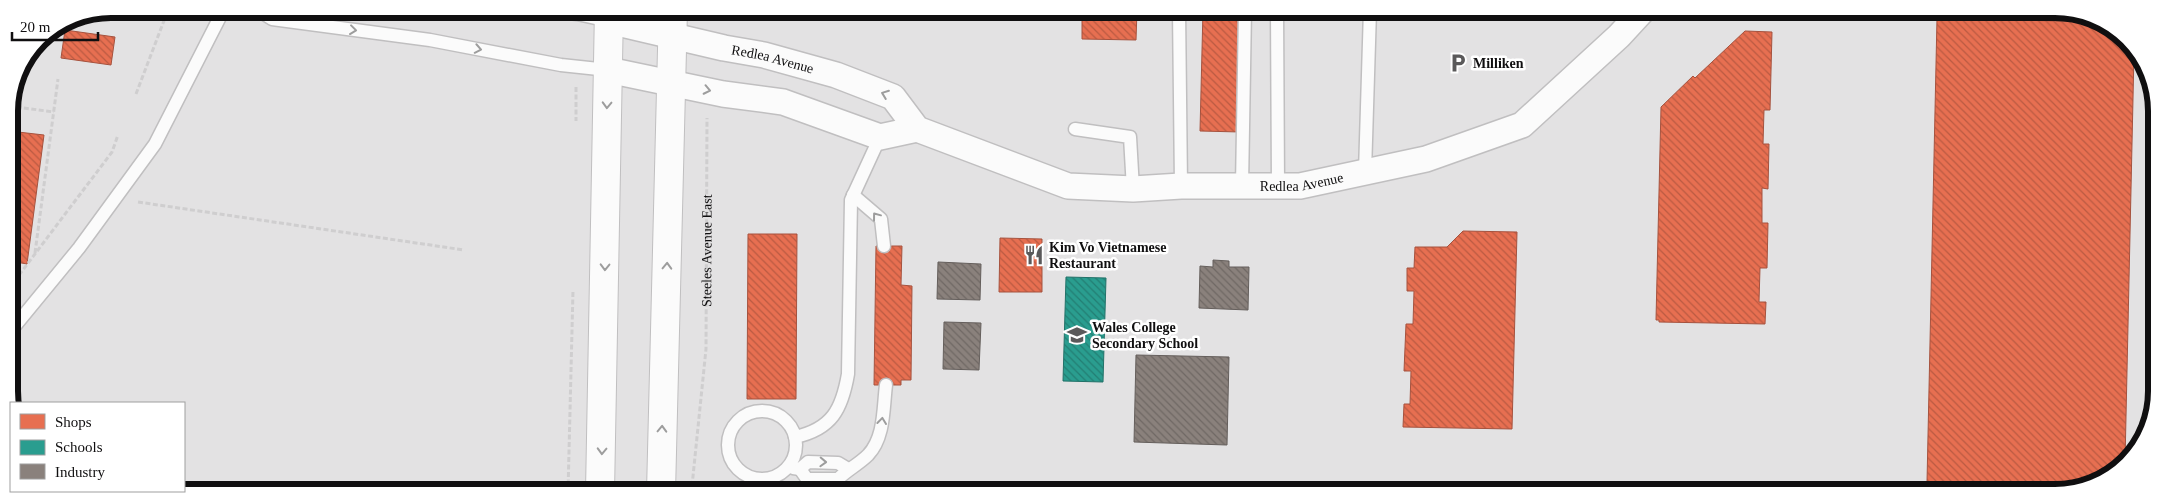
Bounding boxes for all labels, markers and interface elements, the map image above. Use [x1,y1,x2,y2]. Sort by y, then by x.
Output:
scale bar [12,10,99,42]
text: 20 m [20,19,51,35]
one-way arrow [350,24,358,35]
street label: Redlea Avenue [730,42,815,76]
one-way arrow [473,43,482,53]
parking icon: Milliken [1447,52,1469,74]
place label: Milliken [1473,56,1524,71]
one-way arrow [703,85,712,95]
one-way arrow [881,90,890,100]
one-way arrow [602,101,613,109]
street label: Redlea Avenue [1260,169,1345,194]
street label: Steeles Avenue East [699,194,714,307]
one-way arrow [873,212,882,222]
place label: Kim Vo Vietnamese Restaurant [1049,240,1166,271]
restaurant icon: Kim Vo Vietnamese Restaurant [1023,244,1045,266]
one-way arrow [661,262,672,270]
one-way arrow [600,264,610,271]
place label: Wales College Secondary School [1092,320,1198,351]
school or university icon: Wales College Secondary School [1066,324,1088,346]
legend [10,402,185,492]
text: Shops [55,414,92,430]
one-way arrow [876,417,887,425]
one-way arrow [657,424,668,432]
text: Schools [55,439,103,455]
one-way arrow [596,447,607,455]
one-way arrow [820,457,828,467]
text: Industry [55,464,105,480]

